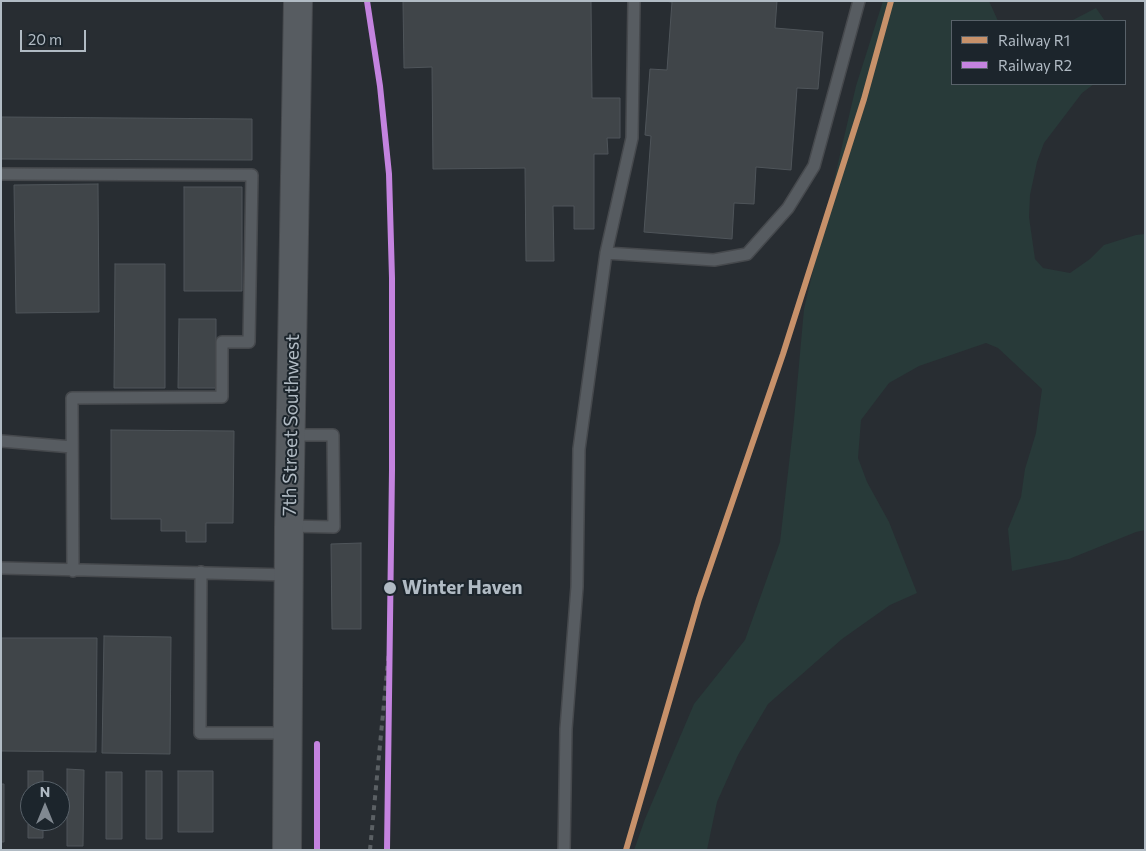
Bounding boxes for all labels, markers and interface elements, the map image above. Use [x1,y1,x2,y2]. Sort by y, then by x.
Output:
scale bar [22,20,89,52]
legend [951,20,1126,85]
text: 20 m [28,30,62,48]
text: Railway R1 [998,31,1070,49]
text: Railway R2 [998,56,1072,74]
street label: 7th Street Southwest [278,334,304,516]
place label: Winter Haven [402,577,523,599]
marker: Winter Haven [382,580,398,596]
north arrow [20,781,70,831]
text: N [40,783,50,800]

